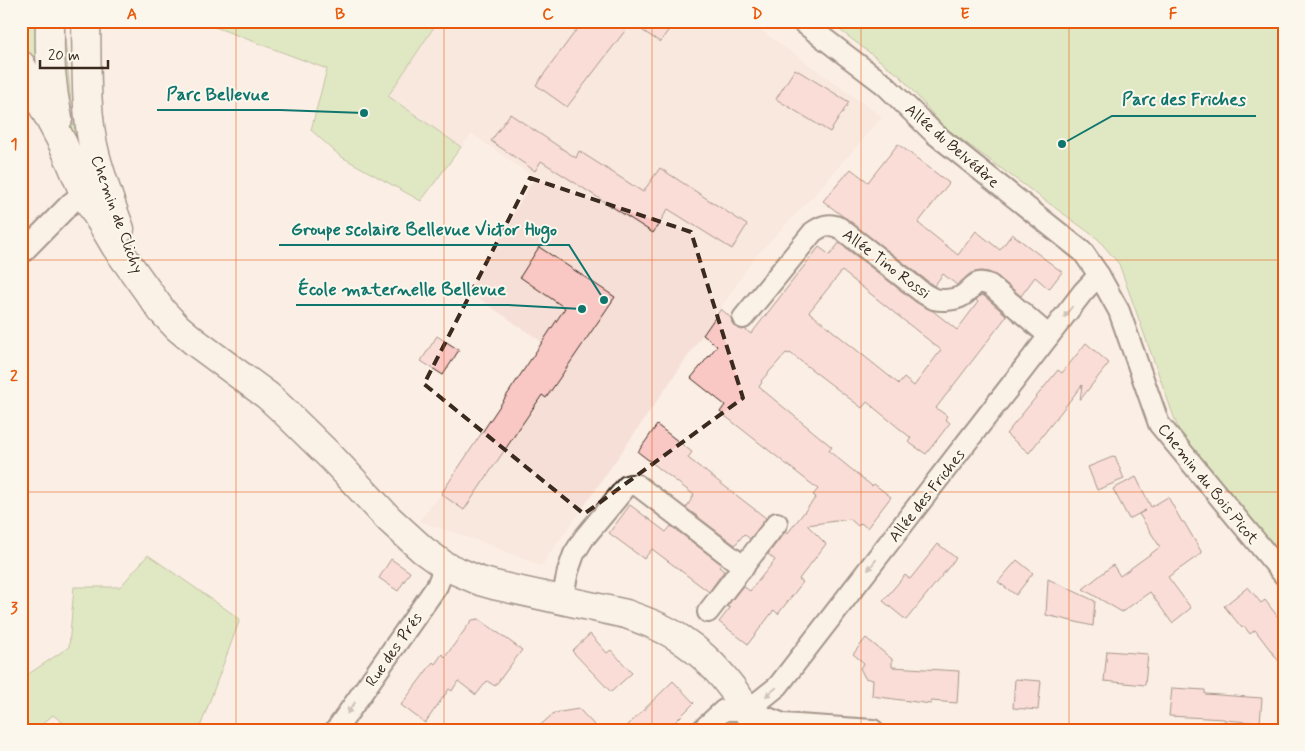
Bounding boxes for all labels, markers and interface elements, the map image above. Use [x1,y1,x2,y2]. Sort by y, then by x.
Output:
text: A [127,4,137,25]
text: B [335,4,345,25]
text: C [542,4,554,25]
text: D [751,4,763,25]
text: E [960,4,970,25]
text: F [1169,4,1178,25]
scale bar [40,38,108,70]
text: 20 m [48,46,80,66]
callout: Parc Bellevue [157,77,280,110]
text: Parc Bellevue [167,83,270,107]
callout: Parc des Friches [1112,83,1256,116]
text: Parc des Friches [1122,88,1246,112]
street label: Allée du Belvédère [900,99,1004,193]
text: 1 [10,134,18,155]
street label: Chemin de Clichy [85,153,148,276]
callout: Groupe scolaire Bellevue Victor Hugo [279,212,569,245]
text: Groupe scolaire Bellevue Victor Hugo [291,218,557,244]
street label: Allée Tino Rossi [838,224,934,304]
callout: École maternelle Bellevue [296,272,508,305]
text: École maternelle Bellevue [298,277,506,302]
one-way arrow [1063,305,1073,319]
text: 2 [10,366,18,387]
street label: Chemin du Bois Picot [1153,419,1263,549]
street label: Allée des Friches [884,445,970,547]
one-way arrow [867,558,877,572]
text: 3 [10,598,18,619]
street label: Rue des Prés [361,609,427,691]
one-way arrow [765,687,778,698]
one-way arrow [346,701,356,715]

